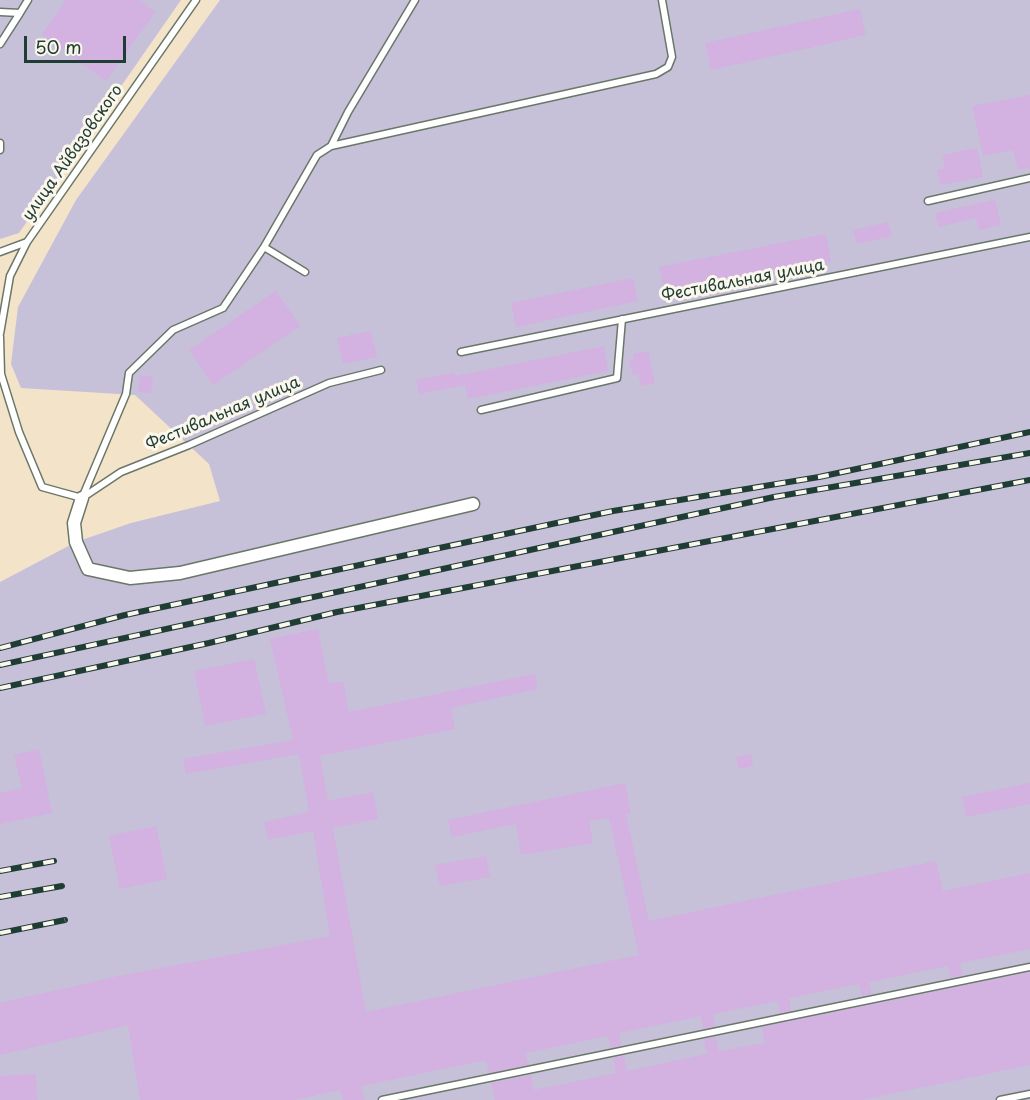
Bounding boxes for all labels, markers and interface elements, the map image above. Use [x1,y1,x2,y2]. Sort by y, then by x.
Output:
scale bar [27,24,129,62]
text: 50 m [35,33,82,60]
street label: улица Айвазовского [19,81,127,225]
street label: Фестивальная улица [660,256,826,306]
street label: Фестивальная улица [143,373,303,455]

